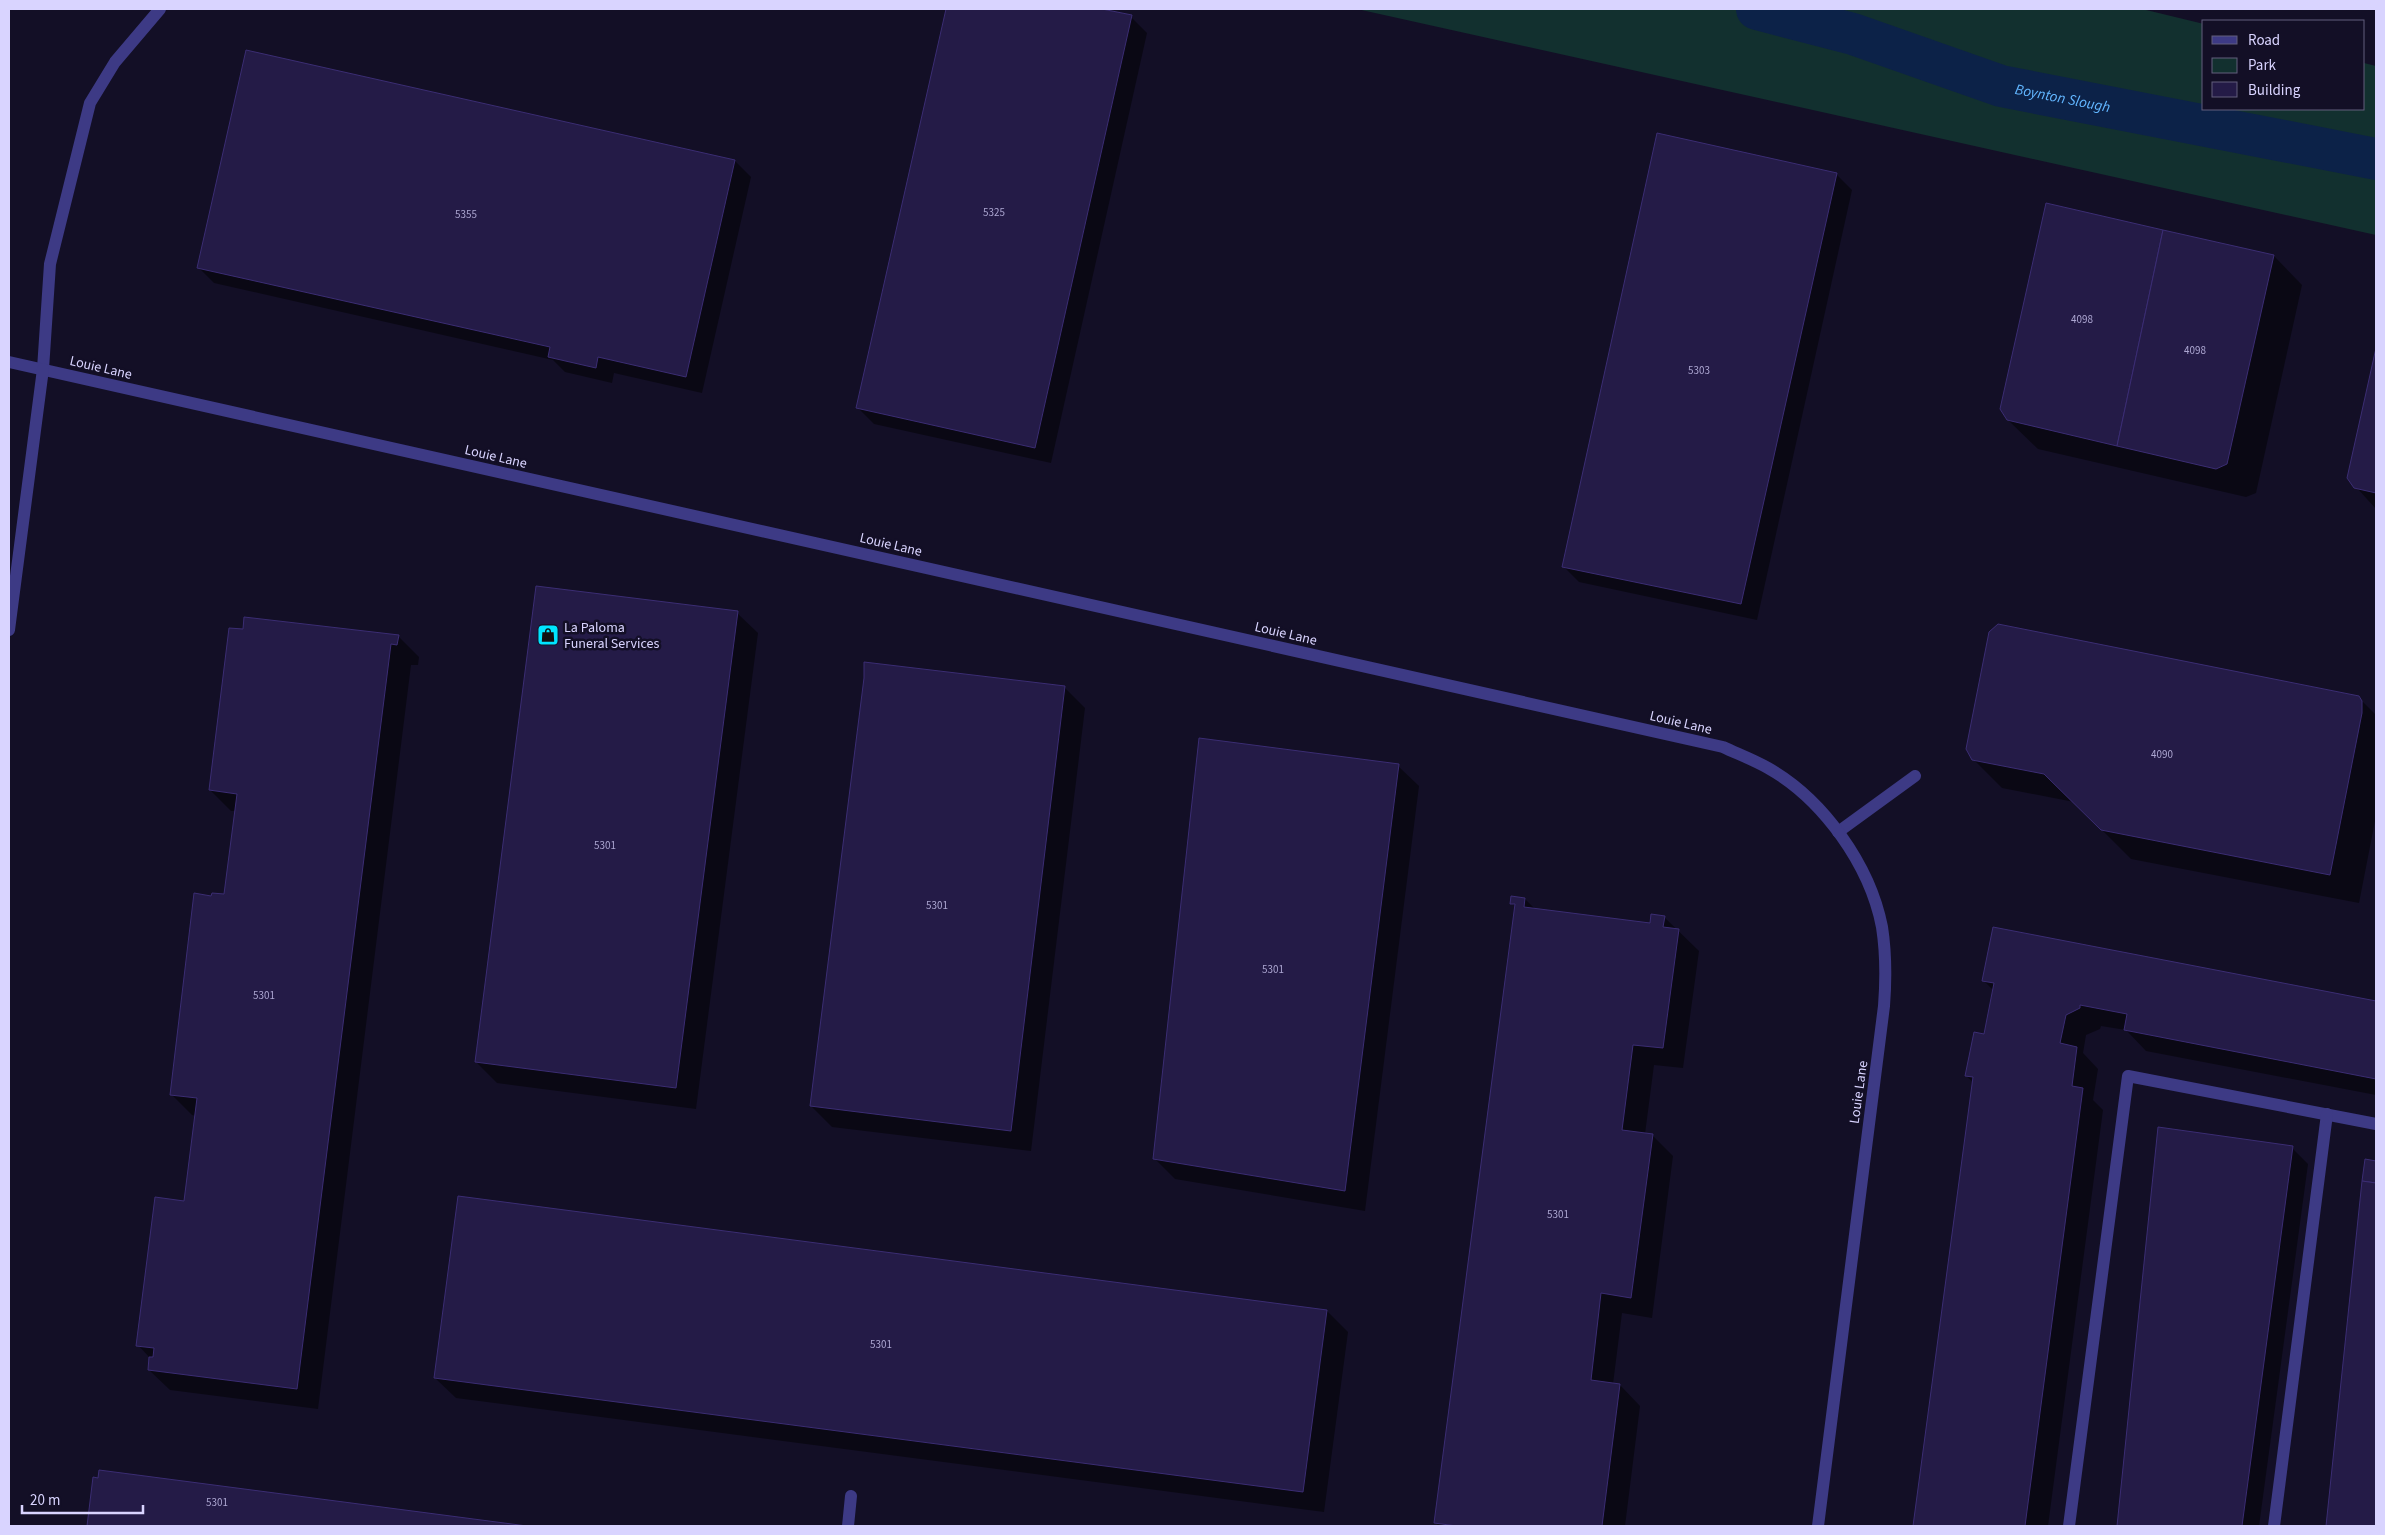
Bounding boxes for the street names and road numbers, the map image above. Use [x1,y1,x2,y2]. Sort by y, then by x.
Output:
street label: Louie Lane [68,351,134,385]
street label: Louie Lane [463,440,529,474]
street label: Louie Lane [858,528,924,562]
street label: Louie Lane [1253,617,1319,651]
street label: Louie Lane [1648,706,1714,740]
street label: Louie Lane [1845,1059,1873,1125]

